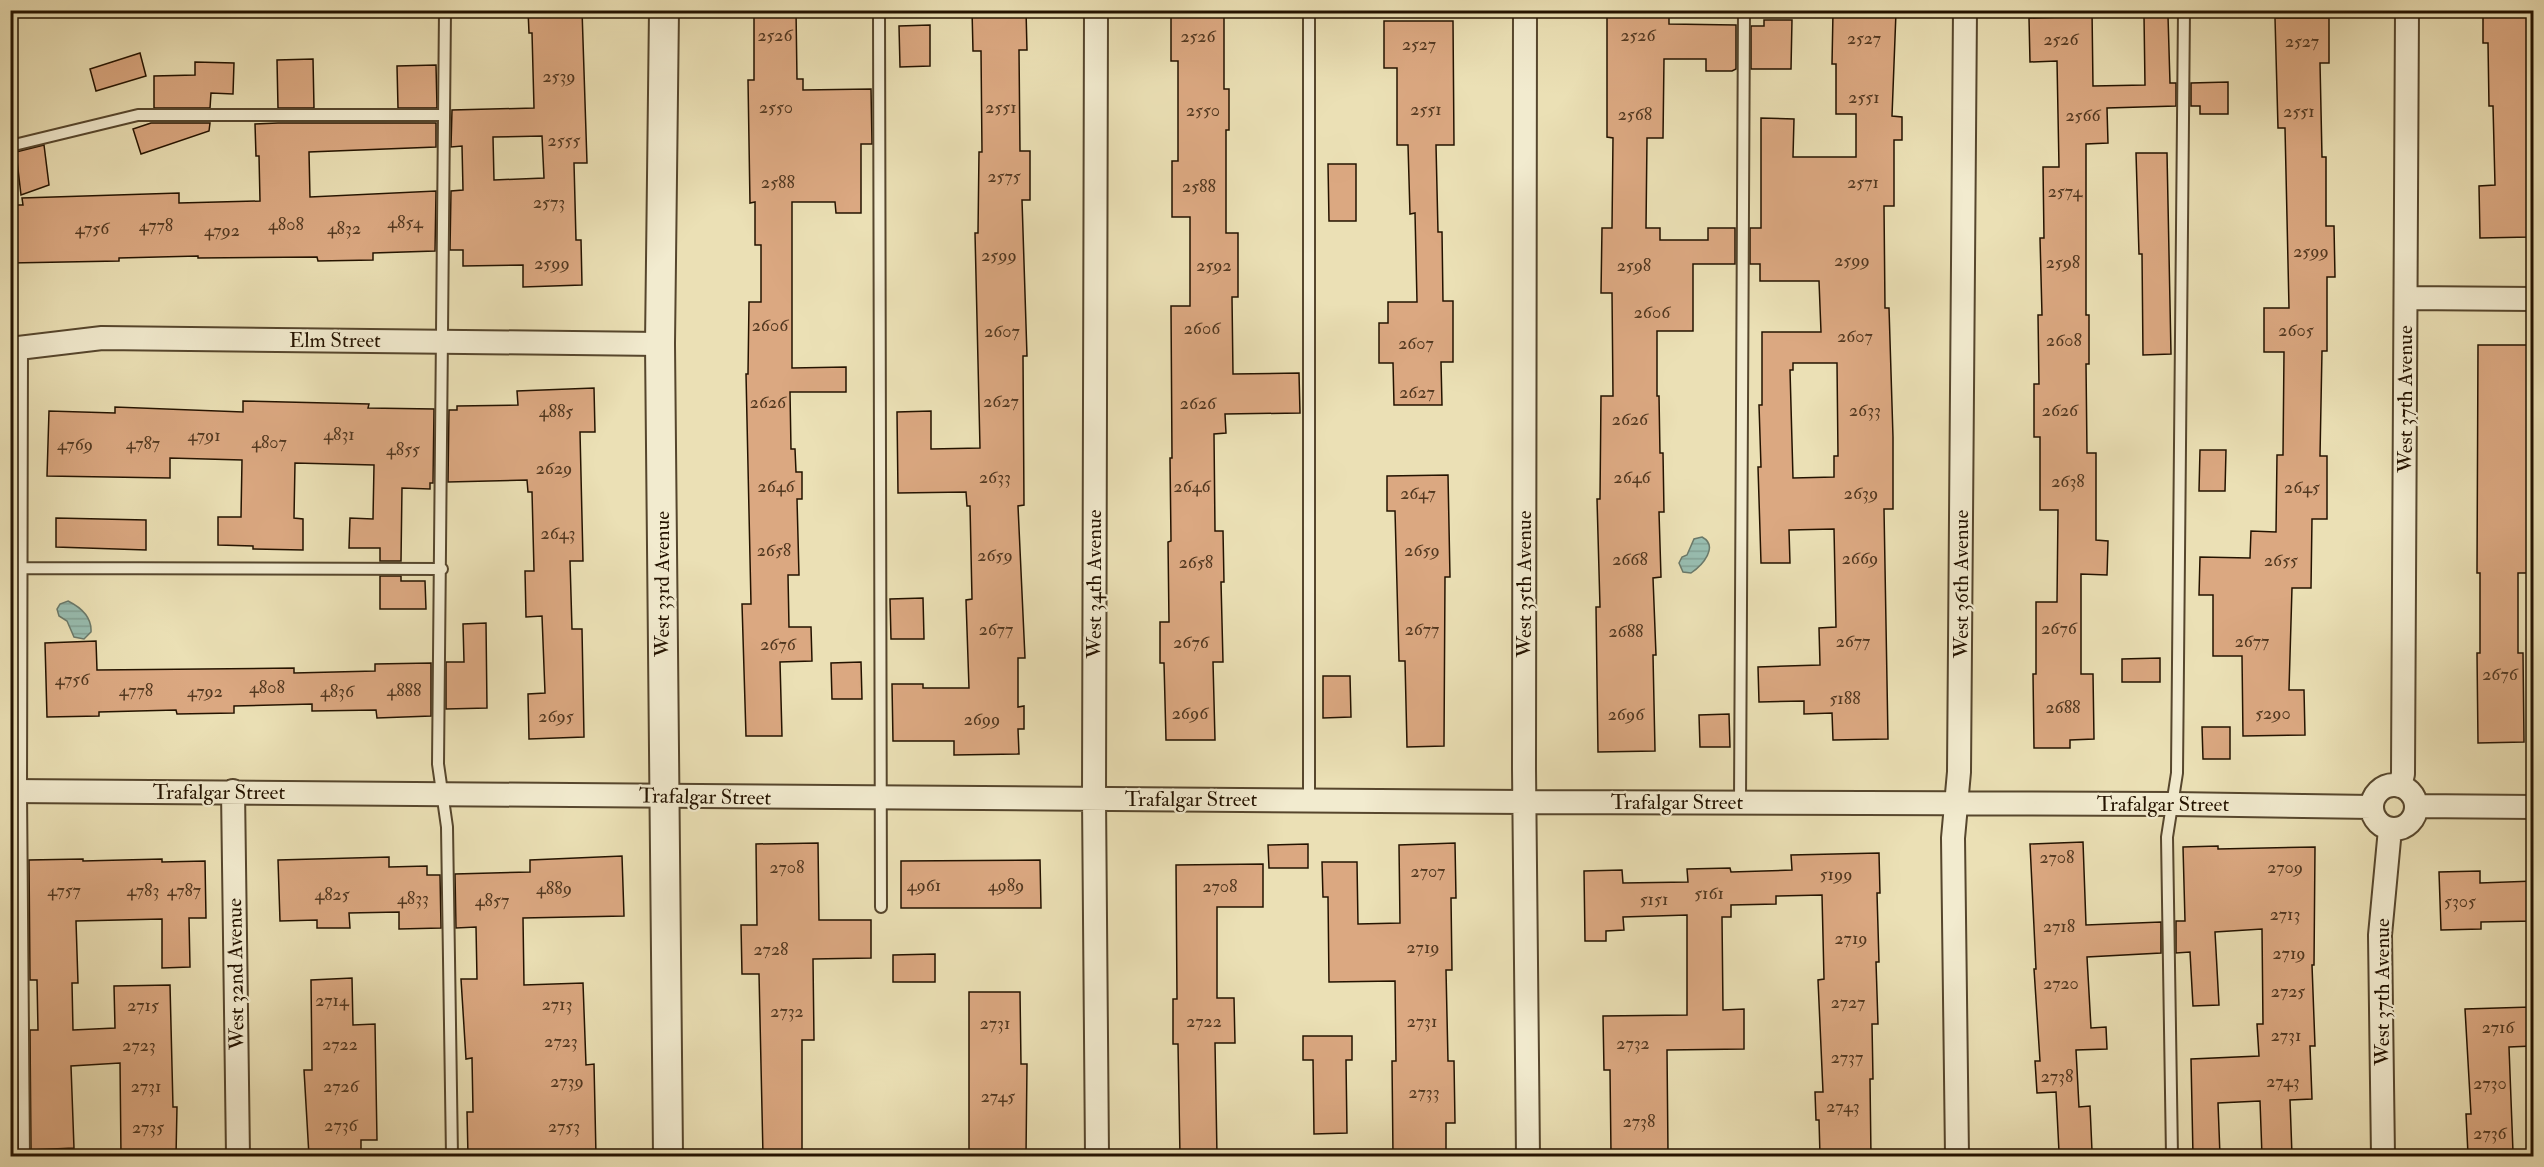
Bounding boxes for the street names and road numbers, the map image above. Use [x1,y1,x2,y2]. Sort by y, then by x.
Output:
street label: West 37th Avenue [2392,325,2419,474]
street label: Elm Street [289,327,381,354]
street label: West 34th Avenue [1081,509,1108,660]
street label: West 35th Avenue [1511,510,1538,659]
street label: West 36th Avenue [1948,510,1975,659]
street label: West 33rd Avenue [649,511,676,658]
street label: Trafalgar Street [153,779,285,806]
street label: Trafalgar Street [639,782,772,812]
street label: Trafalgar Street [1125,786,1257,813]
street label: Trafalgar Street [1611,789,1743,816]
street label: Trafalgar Street [2097,791,2229,818]
street label: West 32nd Avenue [221,898,251,1051]
street label: West 37th Avenue [2369,918,2396,1067]

